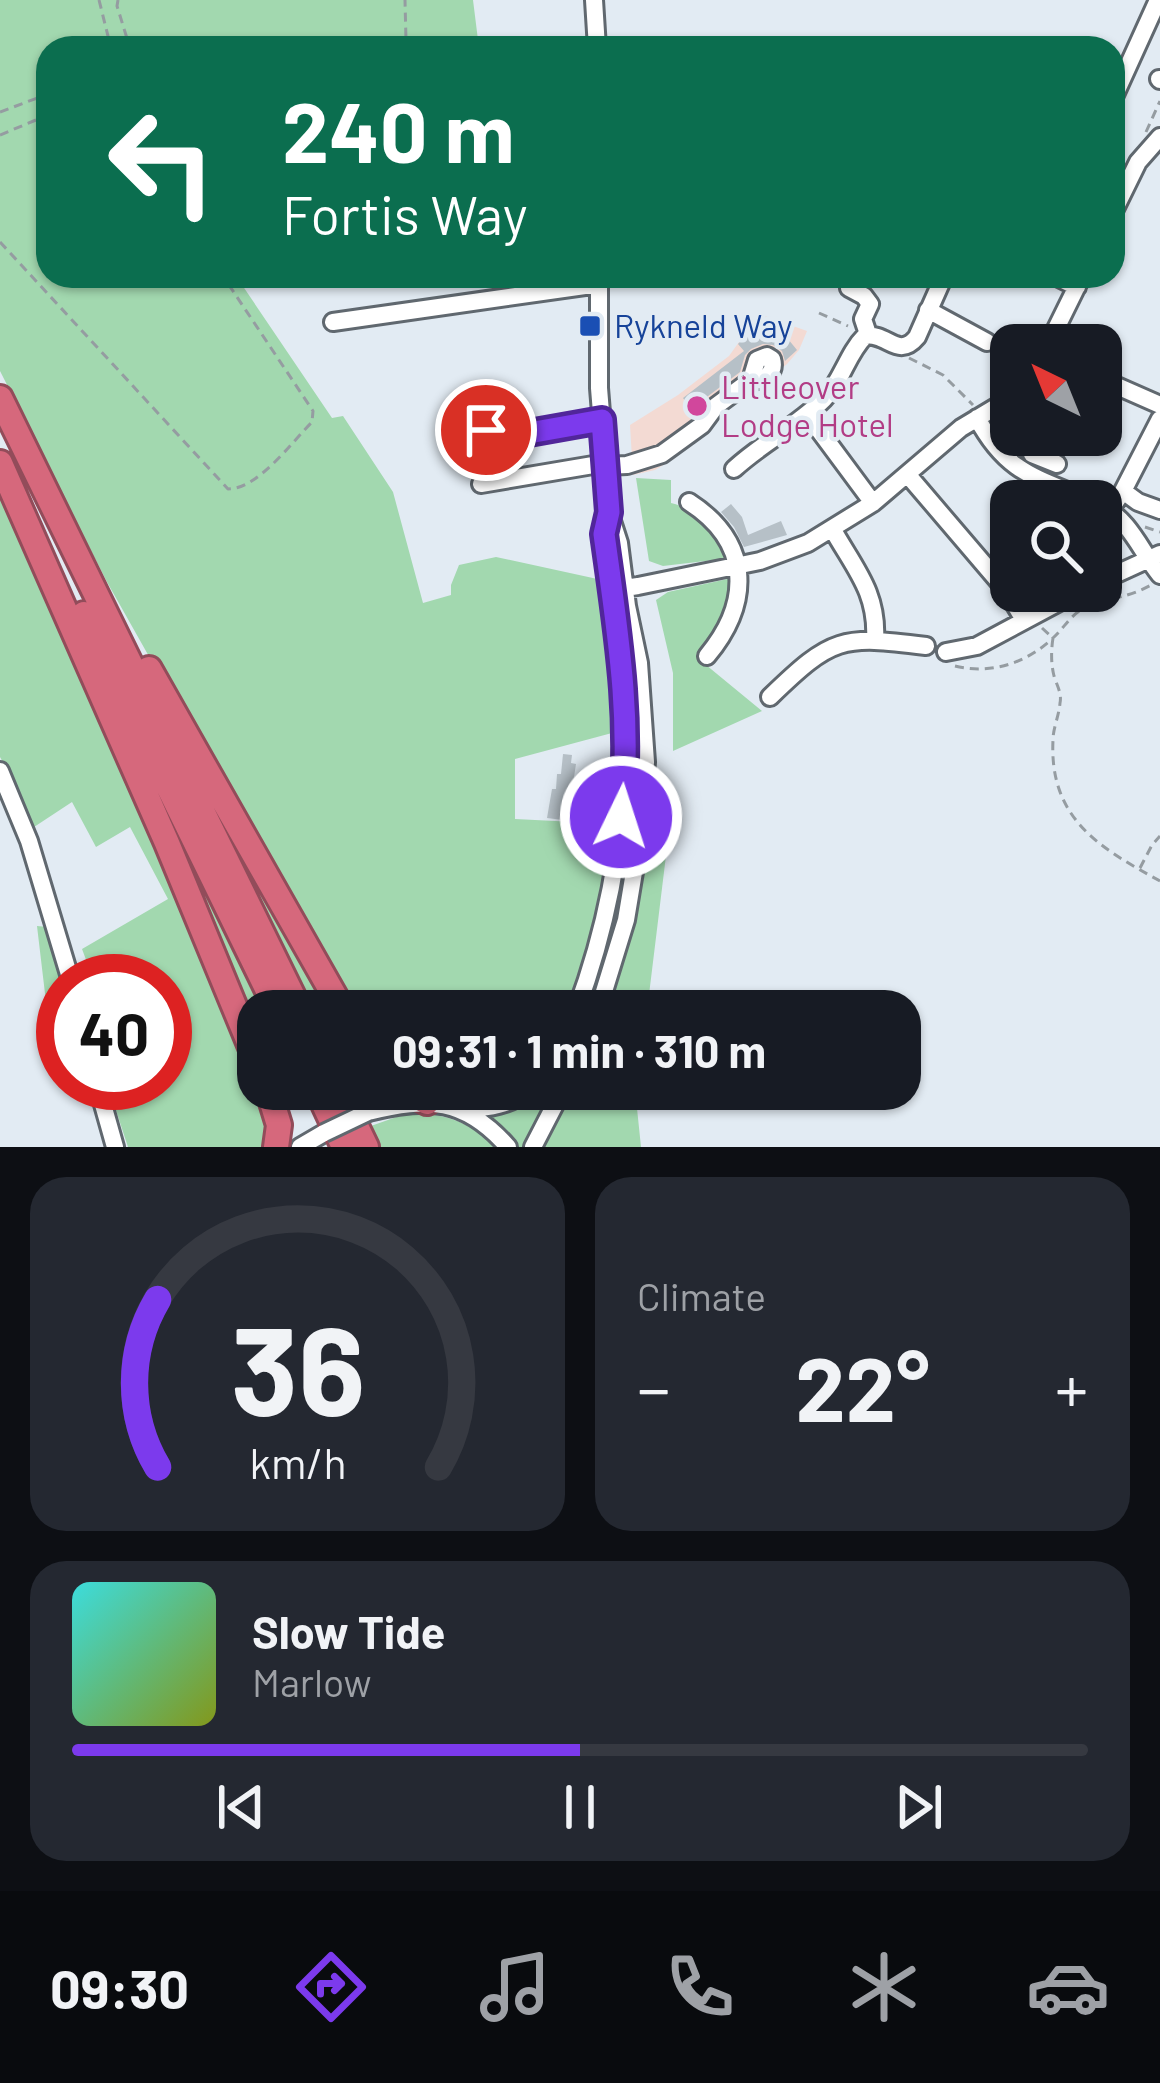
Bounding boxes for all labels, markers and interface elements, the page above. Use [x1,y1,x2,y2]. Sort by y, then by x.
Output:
text: 240 m [282,79,515,180]
icon: left [84,84,240,240]
text: Fortis Way [282,181,528,246]
place label: Rykneld Way [614,305,793,345]
marker: Rykneld Way [577,313,603,339]
north arrow [990,324,1122,456]
map controls [990,324,1122,612]
place label: Littleover Lodge Hotel [721,366,894,444]
pin [435,379,537,481]
marker: Littleover Lodge Hotel [684,393,710,419]
icon: arrive [453,397,519,463]
button: search [990,480,1122,612]
position arrow [558,754,684,880]
speed limit sign: 40 [36,954,192,1110]
text: 09:31 · 1 min · 310 m [392,1023,766,1077]
text: Climate [637,1272,766,1319]
text: 36 [230,1291,365,1441]
text: 22° [795,1332,930,1440]
text: − [637,1347,670,1426]
text: + [1055,1347,1088,1426]
text: km/h [249,1436,346,1488]
text: Slow Tide [252,1604,445,1658]
text: Marlow [252,1658,372,1705]
icon: previous [208,1774,274,1840]
icon: pause [547,1774,613,1840]
icon: next [886,1774,952,1840]
icon: directions [289,1945,373,2029]
icon: music [473,1945,557,2029]
icon: phone [658,1945,742,2029]
icon: climate [842,1945,926,2029]
icon: car [1026,1945,1110,2029]
text: 09:30 [50,1955,189,2020]

